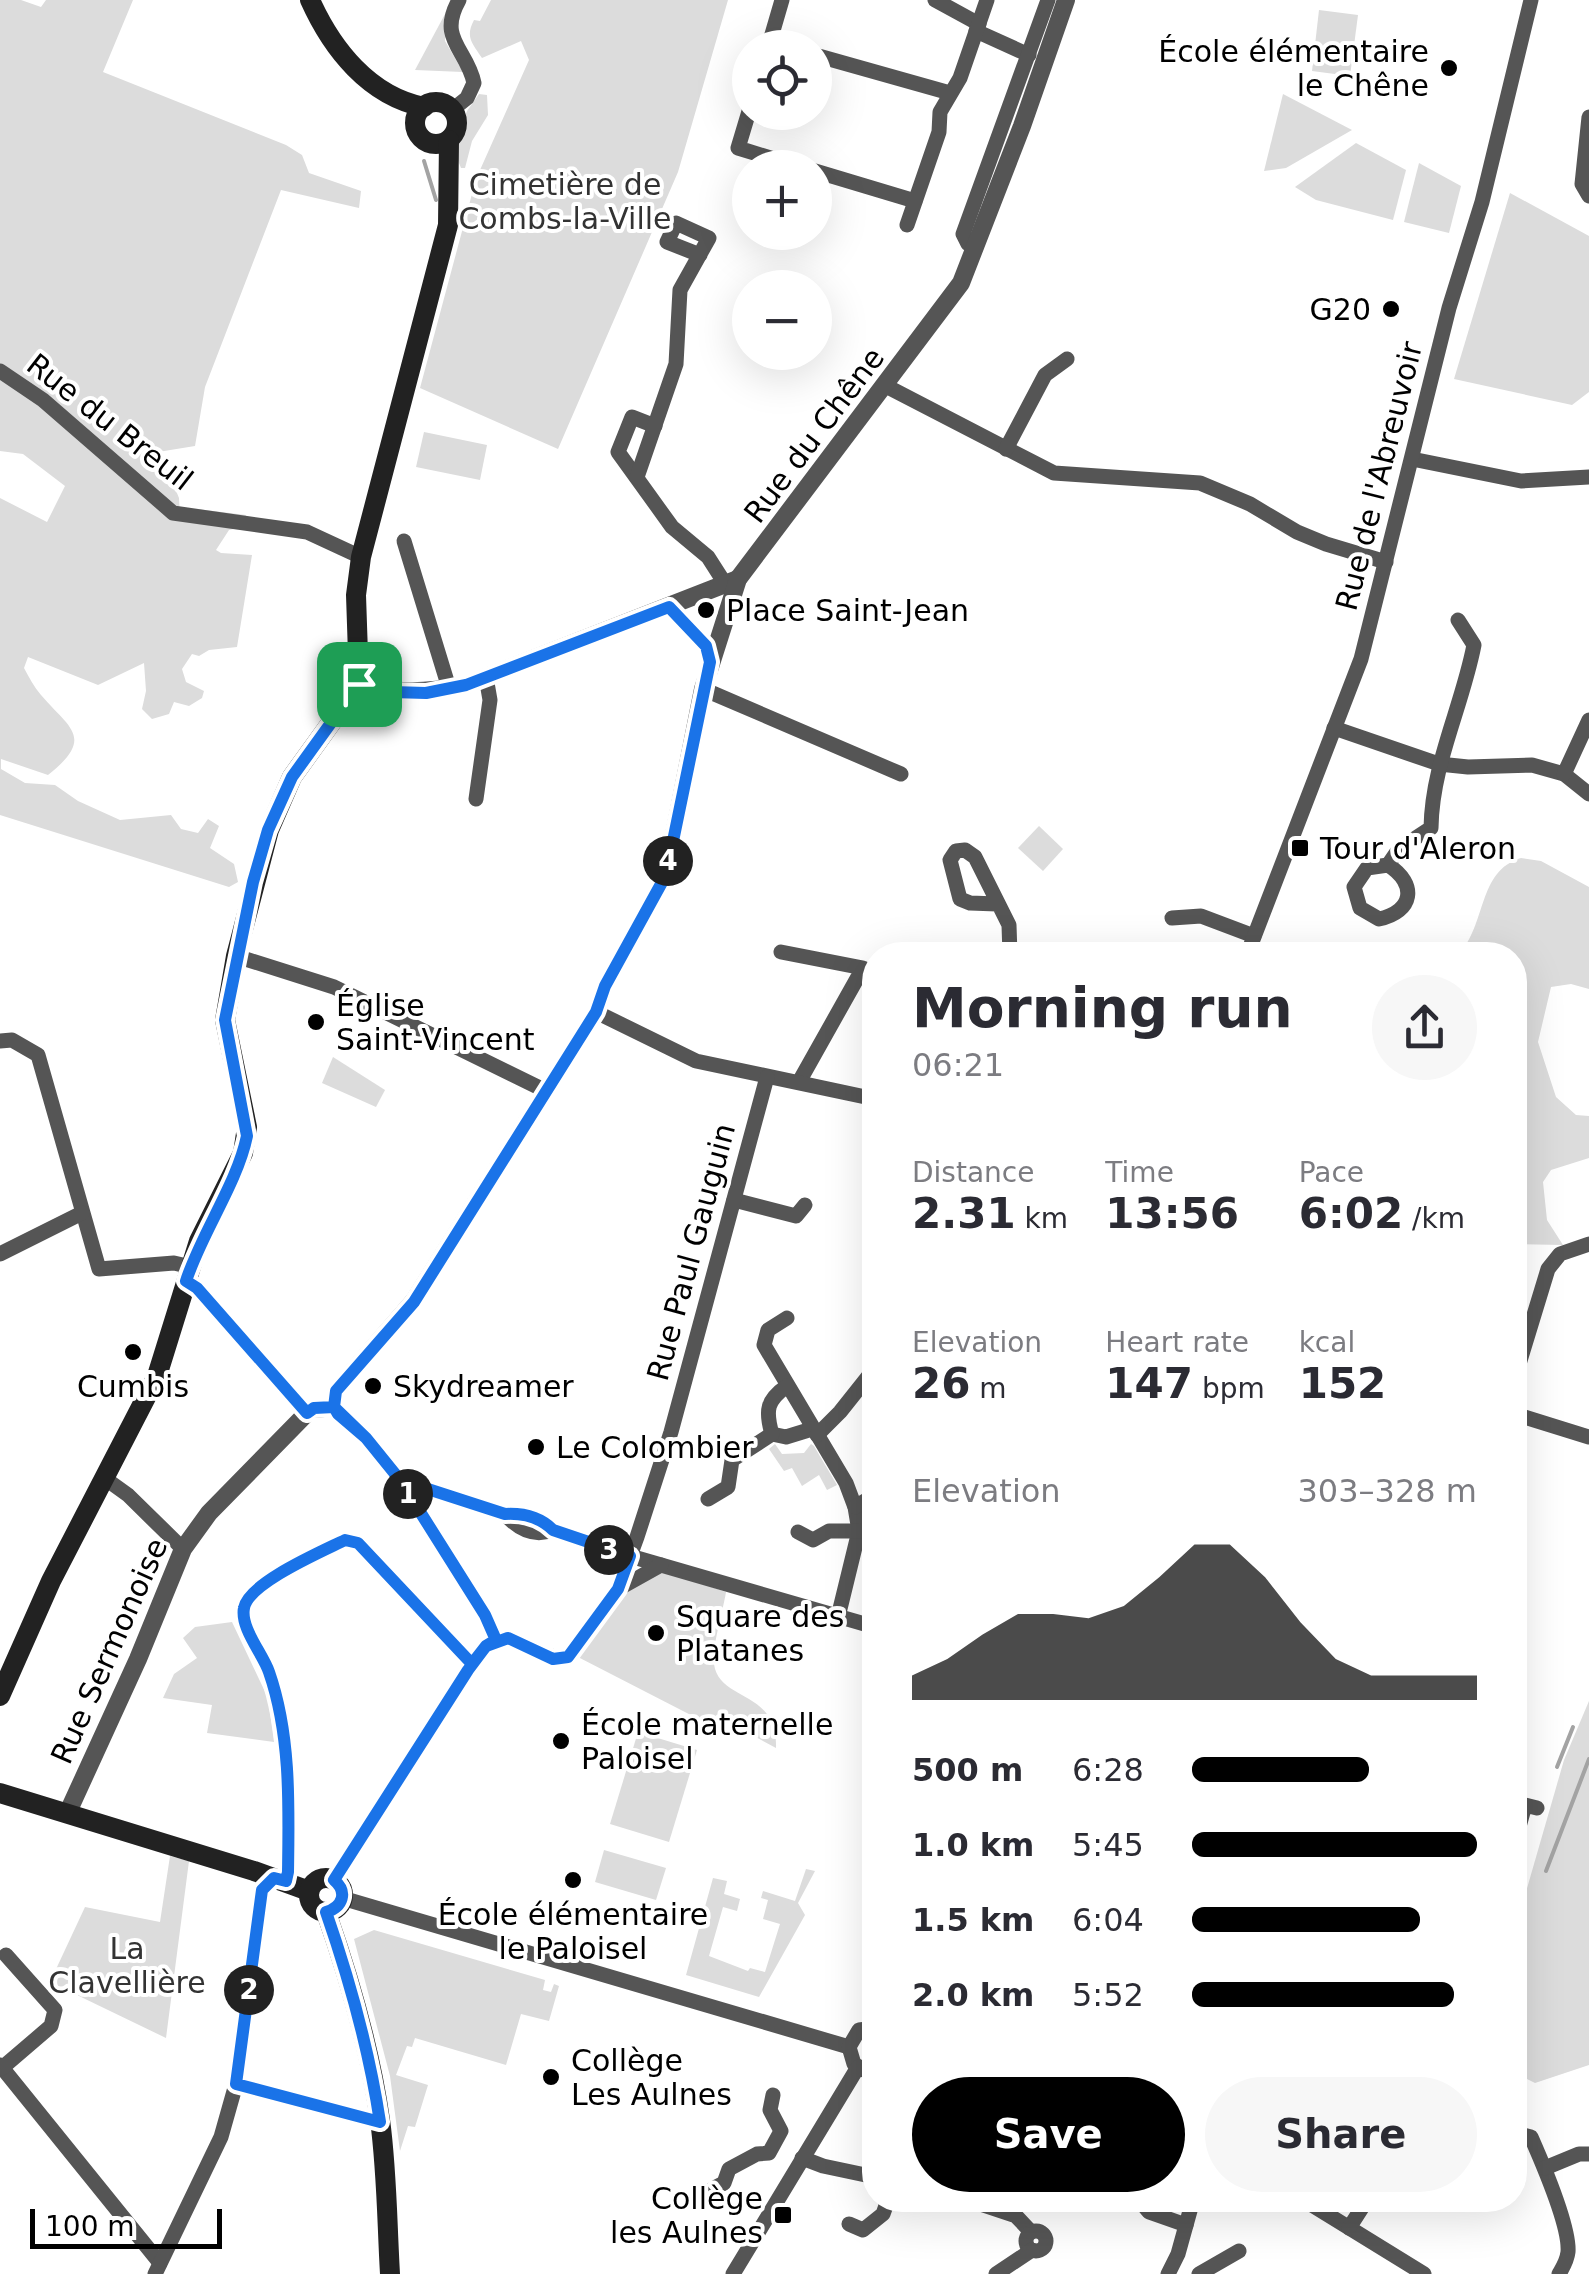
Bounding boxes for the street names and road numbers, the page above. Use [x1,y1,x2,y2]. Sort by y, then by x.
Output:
street label: Rue de l'Abreuvoir [1329,337,1429,614]
street label: Rue du Chêne [737,341,891,529]
street label: Rue du Breuil [20,346,200,498]
street label: Rue Paul Gauguin [640,1120,742,1384]
street label: Rue Sermonoise [44,1533,174,1769]

